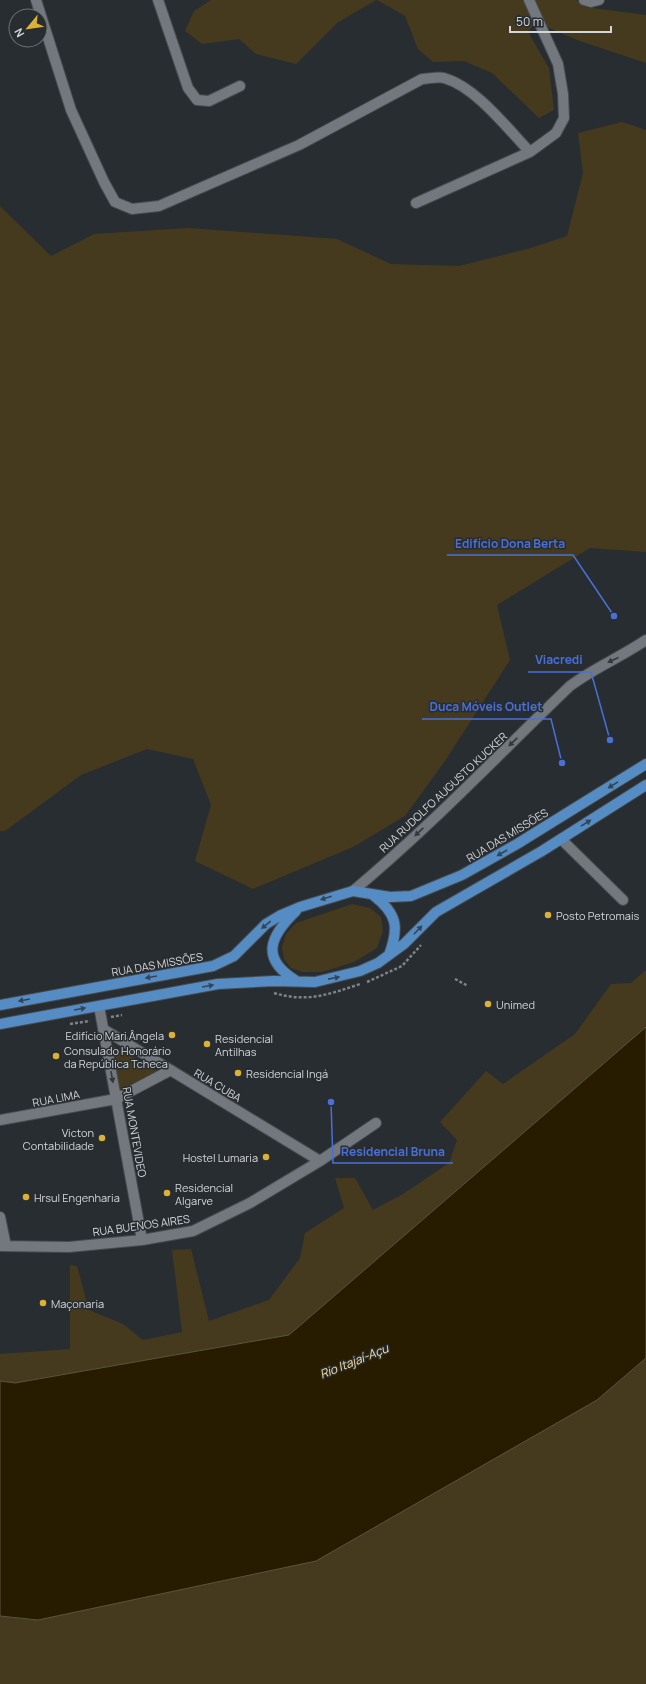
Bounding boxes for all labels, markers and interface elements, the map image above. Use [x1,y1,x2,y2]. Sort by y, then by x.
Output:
north arrow [8,8,48,48]
scale bar [510,8,611,34]
text: 50 m [516,13,543,30]
text: N [10,26,27,40]
callout: Edifício Dona Berta [447,531,573,555]
text: Edifício Dona Berta [455,535,565,552]
callout: Viacredi [528,648,591,672]
text: Viacredi [535,651,583,668]
one-way arrow [607,657,618,663]
callout: Duca Móveis Outlet [422,695,551,719]
text: Duca Móveis Outlet [430,698,542,715]
street label: RUA RUDOLFO AUGUSTO KUCKER [376,729,510,855]
one-way arrow [508,737,518,747]
one-way arrow [607,781,619,788]
street label: RUA DAS MISSÕES [463,805,551,865]
one-way arrow [581,819,591,827]
one-way arrow [414,827,424,837]
one-way arrow [496,849,508,856]
one-way arrow [320,896,332,902]
place label: Posto Petromais [556,908,640,923]
marker: Posto Petromais [543,910,553,920]
one-way arrow [260,921,271,930]
one-way arrow [413,925,423,935]
street label: RUA DAS MISSÕES [110,949,204,979]
one-way arrow [145,974,158,980]
one-way arrow [328,975,340,981]
one-way arrow [201,983,214,989]
place label: Unimed [496,997,535,1012]
one-way arrow [17,998,30,1004]
marker: Unimed [483,999,493,1009]
one-way arrow [74,1006,86,1012]
place label: Edifício Mari Ângela [66,1028,164,1043]
marker: Edifício Mari Ângela [167,1030,177,1040]
place label: Residencial Antilhas [215,1031,273,1059]
marker: Residencial Antilhas [202,1039,212,1049]
place label: Consulado Honorário da República Tcheca [64,1043,172,1071]
marker: Consulado Honorário da República Tcheca [51,1051,61,1061]
street label: RUA CUBA [192,1065,245,1105]
place label: Residencial Ingá [246,1066,328,1081]
marker: Residencial Ingá [233,1068,243,1078]
one-way arrow [110,1071,116,1084]
street label: RUA LIMA [31,1086,81,1110]
street label: RUA MONTEVIDEO [120,1086,150,1178]
place label: Victon Contabilidade [23,1125,95,1153]
marker: Victon Contabilidade [97,1133,107,1143]
callout: Residencial Bruna [333,1139,453,1163]
text: Residencial Bruna [341,1143,445,1160]
place label: Hostel Lumaria [183,1150,258,1165]
marker: Hostel Lumaria [261,1152,271,1162]
place label: Residencial Algarve [175,1180,233,1208]
marker: Residencial Algarve [162,1188,172,1198]
place label: Hrsul Engenharia [34,1190,120,1205]
marker: Hrsul Engenharia [21,1192,31,1202]
street label: RUA BUENOS AIRES [91,1211,191,1239]
place label: Maçonaria [51,1296,104,1311]
marker: Maçonaria [38,1298,48,1308]
water label: Rio Itajaí-Açu [317,1339,392,1383]

